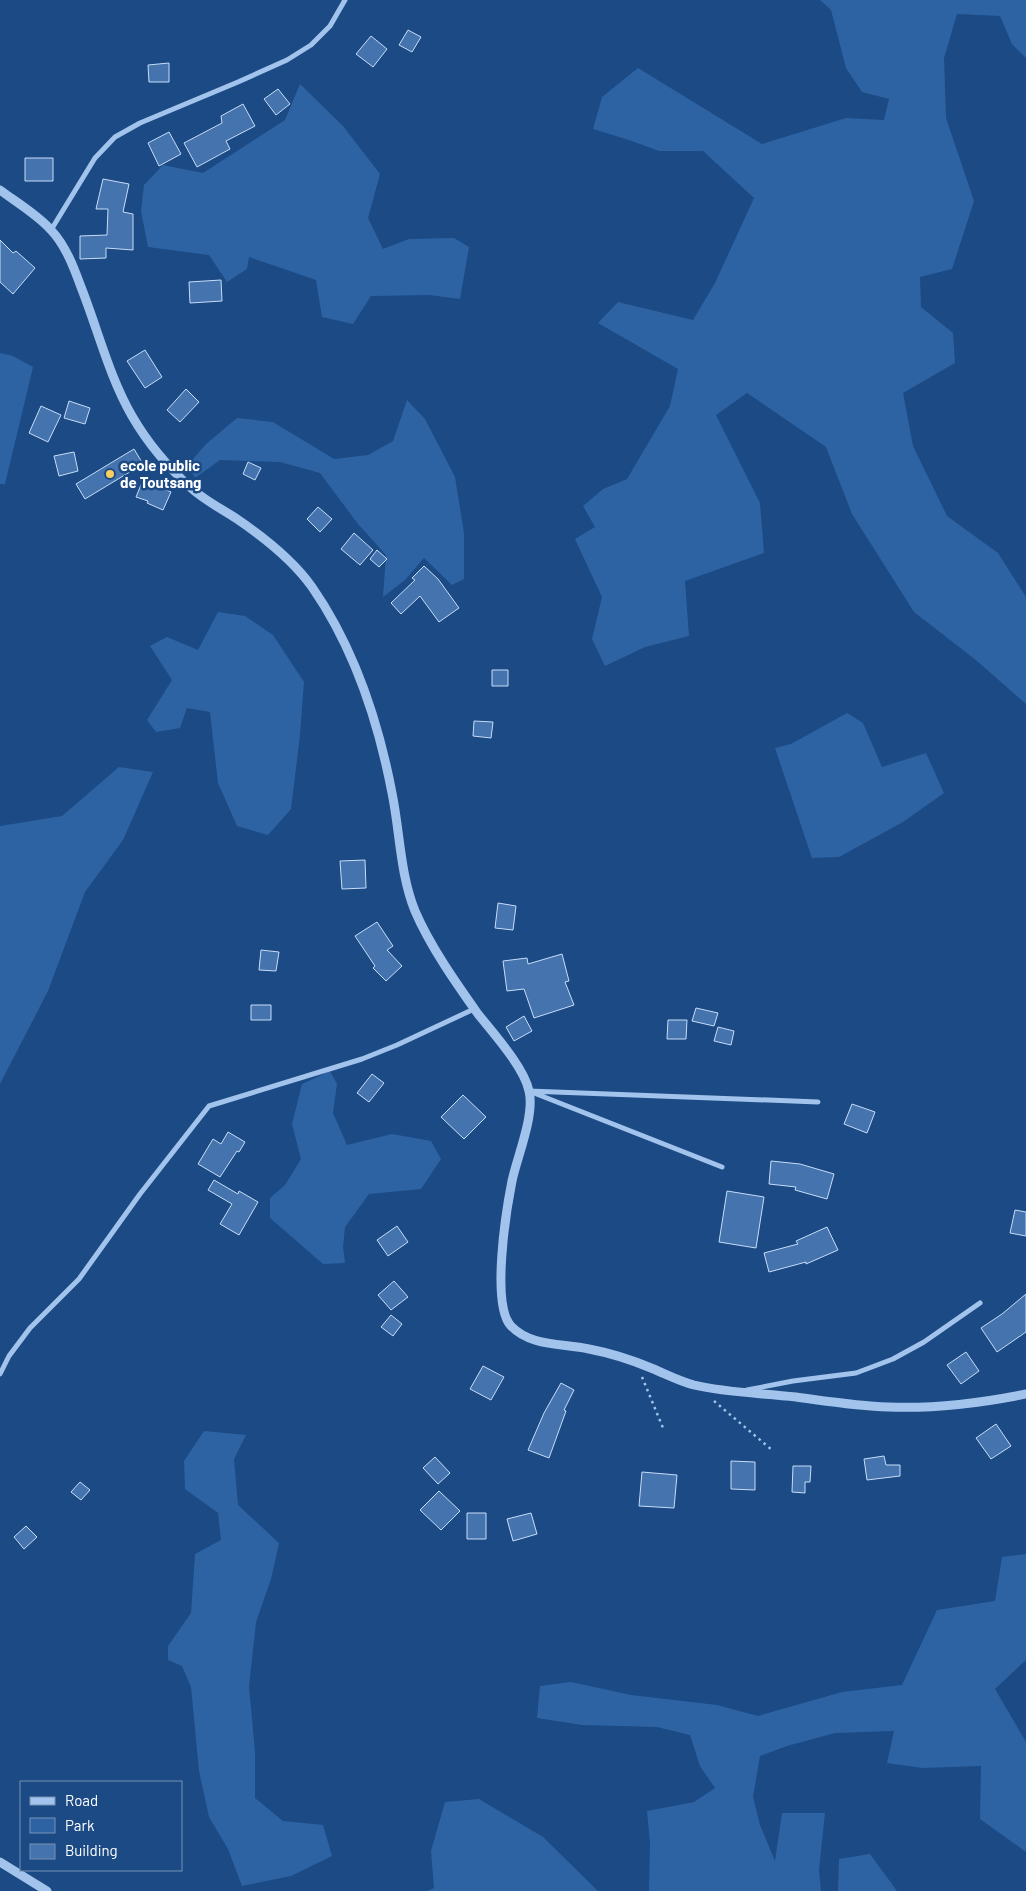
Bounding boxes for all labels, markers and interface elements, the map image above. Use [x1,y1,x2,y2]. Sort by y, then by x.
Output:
place label: ecole public de Toutsang [120,456,201,491]
marker: ecole public de Toutsang [104,468,116,480]
legend [20,1781,182,1871]
text: Road [65,1791,98,1809]
text: Park [65,1816,95,1834]
text: Building [65,1841,118,1859]

